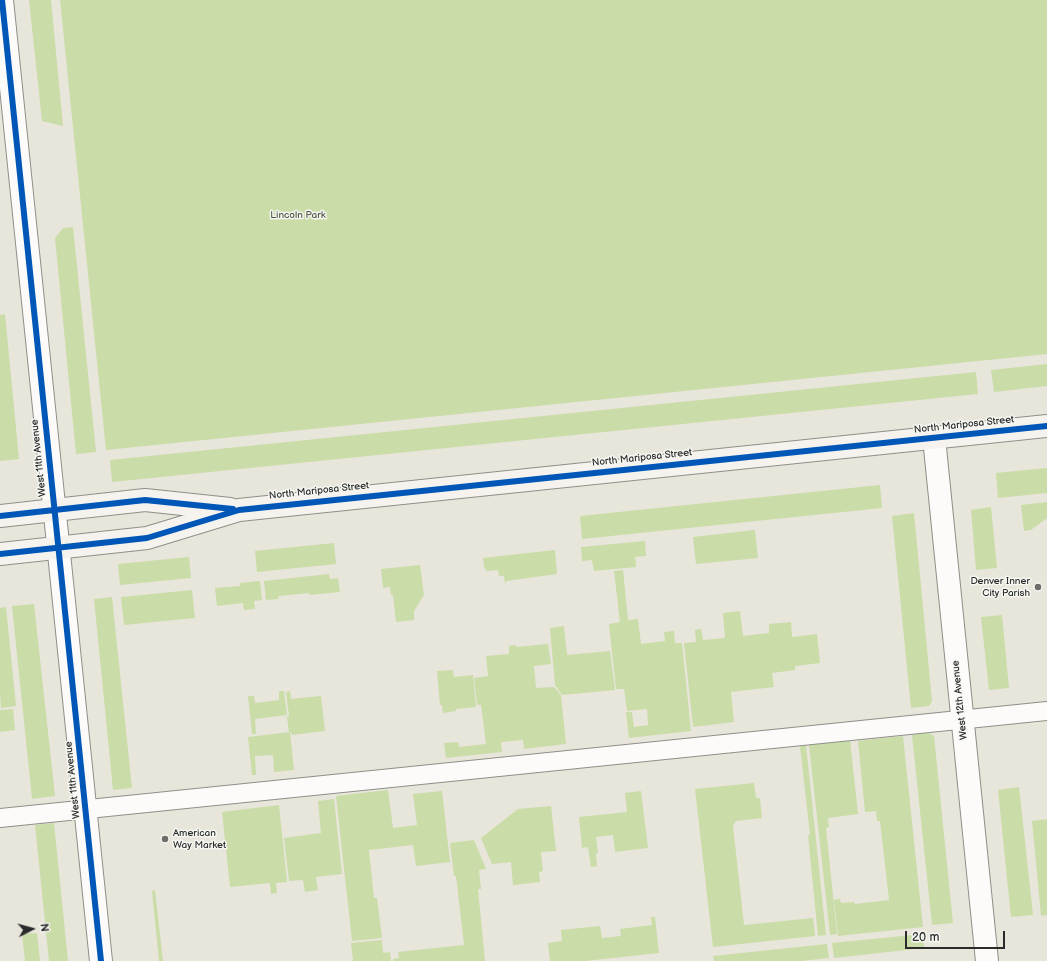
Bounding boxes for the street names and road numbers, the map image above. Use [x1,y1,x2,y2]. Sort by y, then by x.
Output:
street label: North Mariposa Street [913,414,1015,436]
street label: West 11th Avenue [29,419,49,497]
street label: North Mariposa Street [591,447,693,469]
street label: North Mariposa Street [268,480,370,502]
street label: West 12th Avenue [950,660,970,740]
street label: West 11th Avenue [63,741,83,819]

